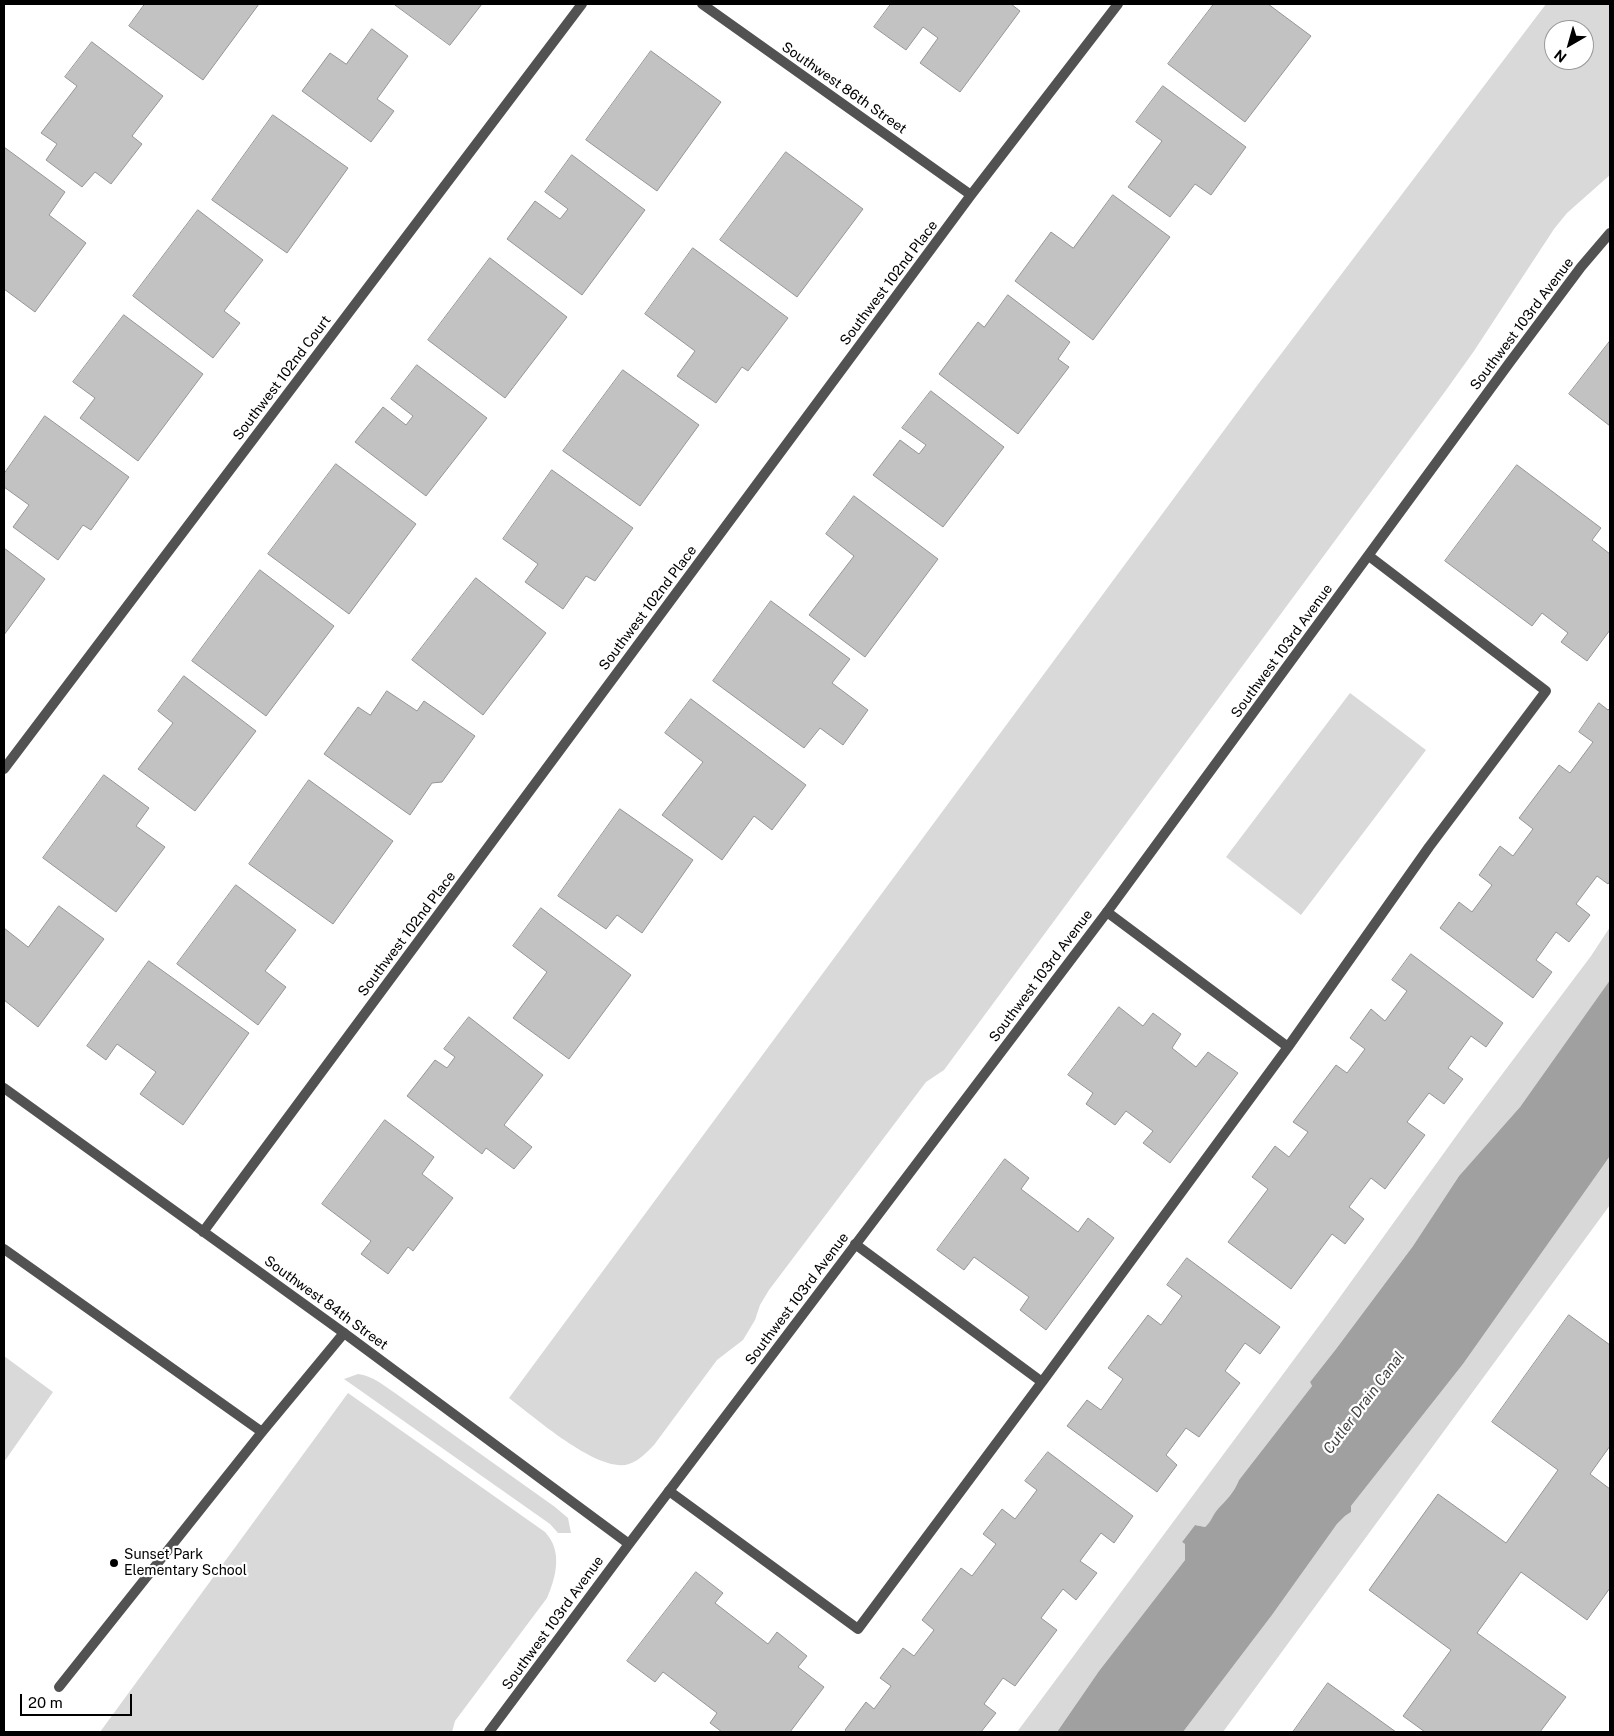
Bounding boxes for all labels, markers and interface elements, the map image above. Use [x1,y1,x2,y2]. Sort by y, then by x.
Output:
north arrow [1544,20,1594,70]
street label: Southwest 86th Street [778,38,910,138]
text: N [1551,46,1570,66]
street label: Southwest 102nd Place [837,217,941,349]
street label: Southwest 103rd Avenue [1467,255,1577,393]
street label: Southwest 102nd Court [230,312,334,444]
street label: Southwest 102nd Place [596,542,700,674]
street label: Southwest 103rd Avenue [1228,581,1336,721]
street label: Southwest 102nd Place [355,868,459,1000]
street label: Southwest 103rd Avenue [986,907,1096,1045]
street label: Southwest 103rd Avenue [742,1230,852,1368]
street label: Southwest 84th Street [261,1252,391,1354]
water label: Cutler Drain Canal [1320,1348,1408,1458]
place label: Sunset Park Elementary School [124,1547,247,1580]
street label: Southwest 103rd Avenue [499,1553,607,1693]
marker: Sunset Park Elementary School [108,1557,120,1569]
scale bar [22,1684,135,1716]
text: 20 m [28,1694,63,1711]

